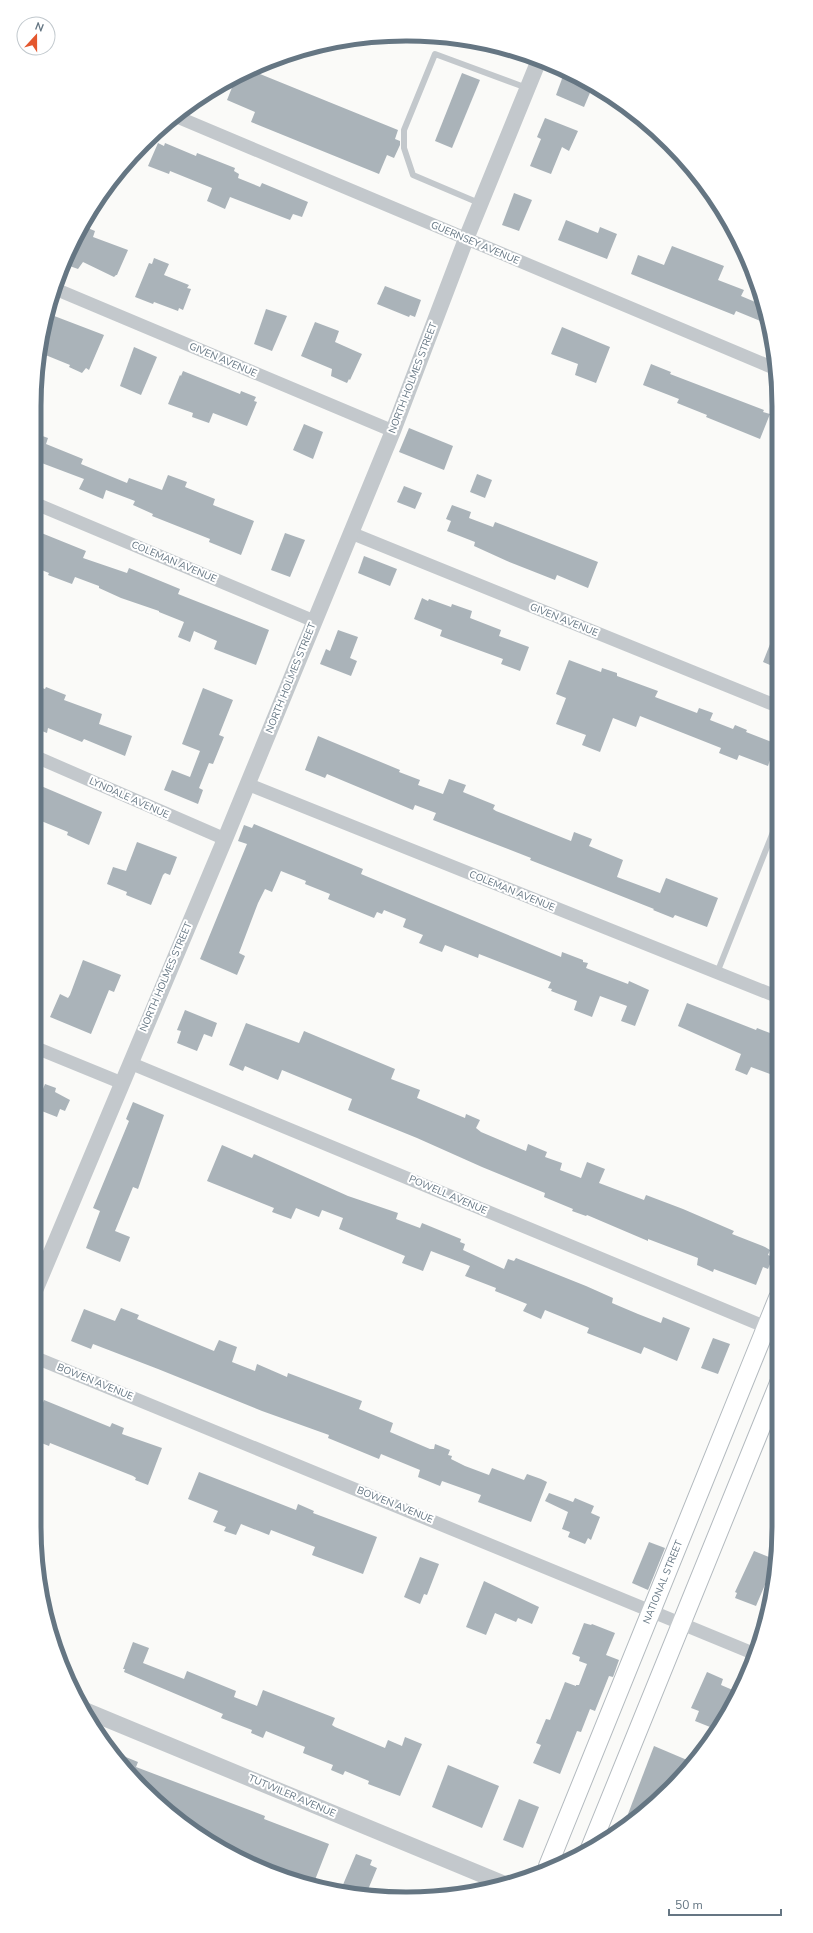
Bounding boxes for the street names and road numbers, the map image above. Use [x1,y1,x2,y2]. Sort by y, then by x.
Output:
street label: GUERNSEY AVENUE [429,218,522,268]
street label: NORTH HOLMES STREET [385,321,441,435]
street label: GIVEN AVENUE [187,339,259,381]
street label: COLEMAN AVENUE [129,538,219,586]
street label: GIVEN AVENUE [528,600,600,640]
street label: NORTH HOLMES STREET [262,621,320,735]
street label: LYNDALE AVENUE [87,774,171,822]
street label: COLEMAN AVENUE [467,867,557,915]
street label: NORTH HOLMES STREET [137,920,195,1034]
street label: POWELL AVENUE [407,1172,490,1218]
street label: BOWEN AVENUE [55,1360,135,1404]
street label: BOWEN AVENUE [355,1483,435,1527]
street label: NATIONAL STREET [640,1538,686,1626]
street label: TUTWILER AVENUE [246,1771,338,1821]

